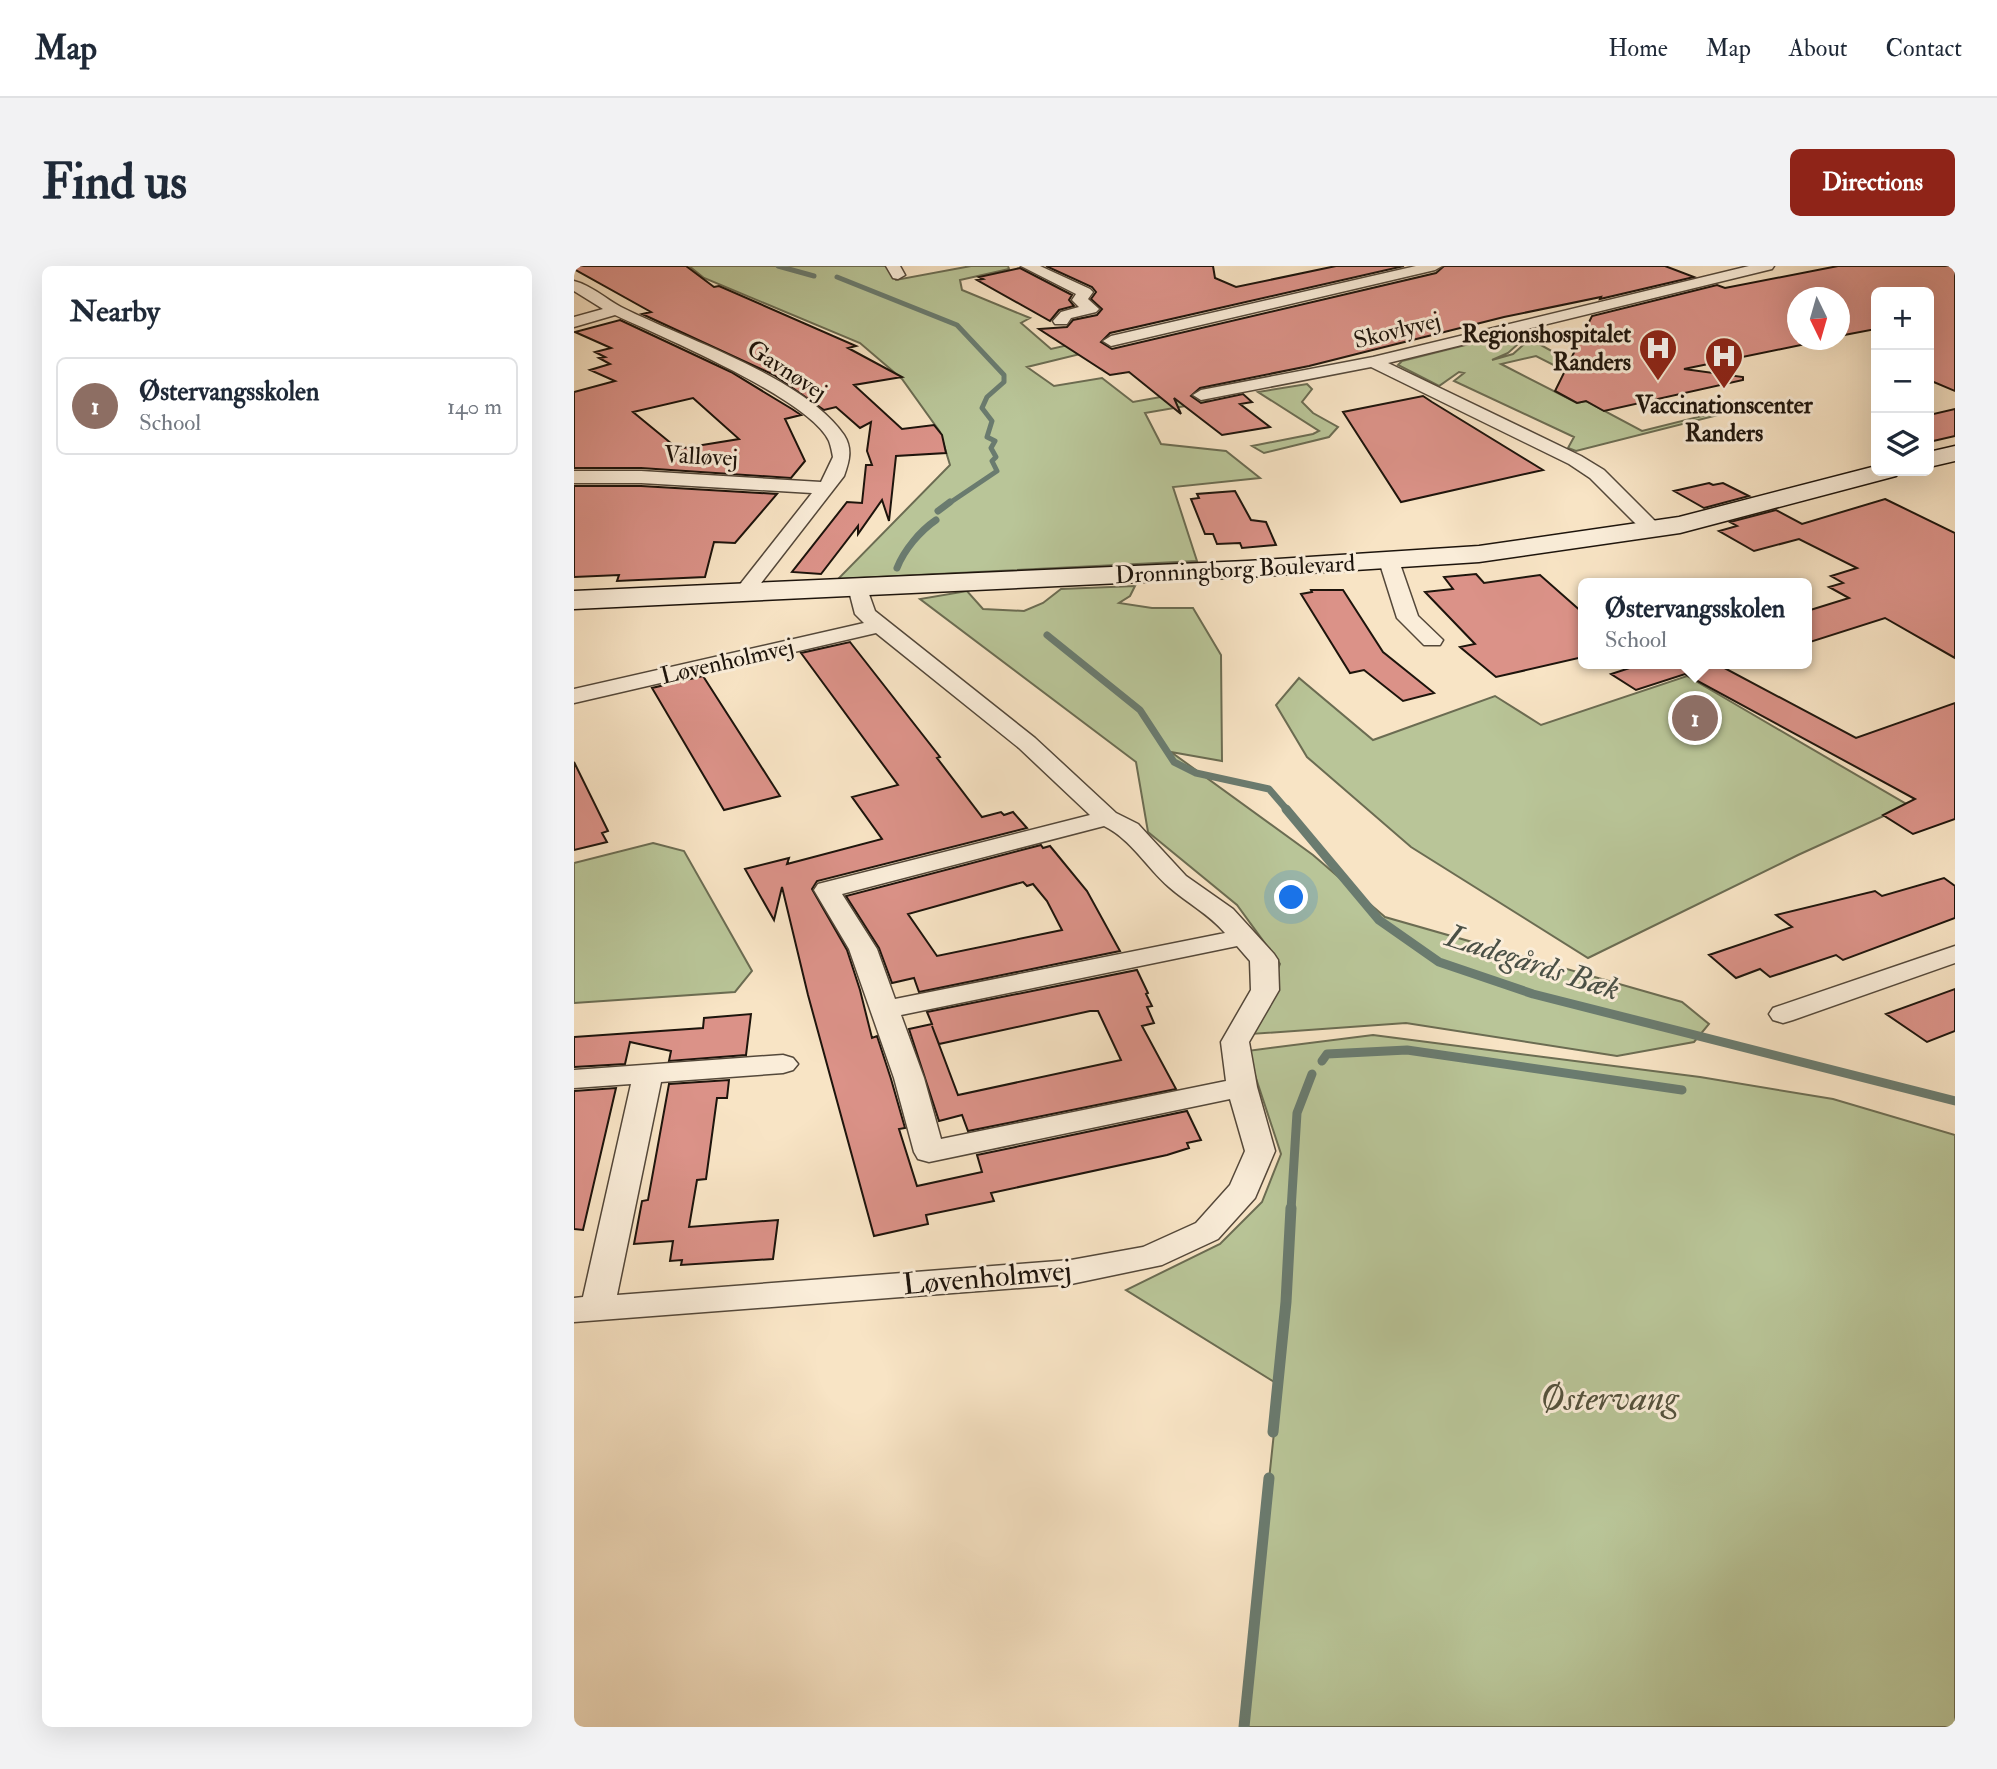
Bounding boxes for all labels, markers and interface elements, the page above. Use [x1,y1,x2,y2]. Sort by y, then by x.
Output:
text: Map [35,28,97,69]
text: Home [1608,33,1668,64]
text: Map [1706,33,1751,64]
text: About [1789,33,1848,64]
text: Contact [1886,33,1962,64]
button: Directions [1790,149,1955,216]
text: Find us [42,152,187,213]
north arrow [1787,287,1850,350]
map controls [1871,287,1934,476]
button: + [1871,287,1934,350]
text: Nearby [70,293,160,330]
street label: Skovlyvej [1351,305,1444,356]
place label: Regionshospitalet Randers [1462,319,1631,378]
hospital icon: Regionshospitalet Randers [1637,327,1679,382]
street label: Gavnøvej [741,333,833,408]
hospital icon: Vaccinationscenter Randers [1703,335,1745,390]
button: − [1871,350,1934,413]
text: Østervangsskolen [139,376,319,408]
place label: Vaccinationscenter Randers [1634,390,1814,449]
text: 1 [91,392,99,421]
text: 140 m [447,392,502,421]
text: School [139,408,201,437]
button: layers [1871,413,1934,476]
street label: Valløvej [663,439,739,474]
street label: Dronningborg Boulevard [1114,548,1356,591]
popup [1578,578,1812,669]
text: Østervangsskolen [1605,593,1785,625]
text: School [1605,625,1667,654]
street label: Løvenholmvej [658,631,797,692]
pin: 1 [1672,692,1718,744]
your location [1274,880,1308,914]
water label: Ladegårds Bæk [1439,915,1625,1010]
street label: Løvenholmvej [901,1252,1073,1303]
park label: Østervang [1540,1375,1681,1422]

